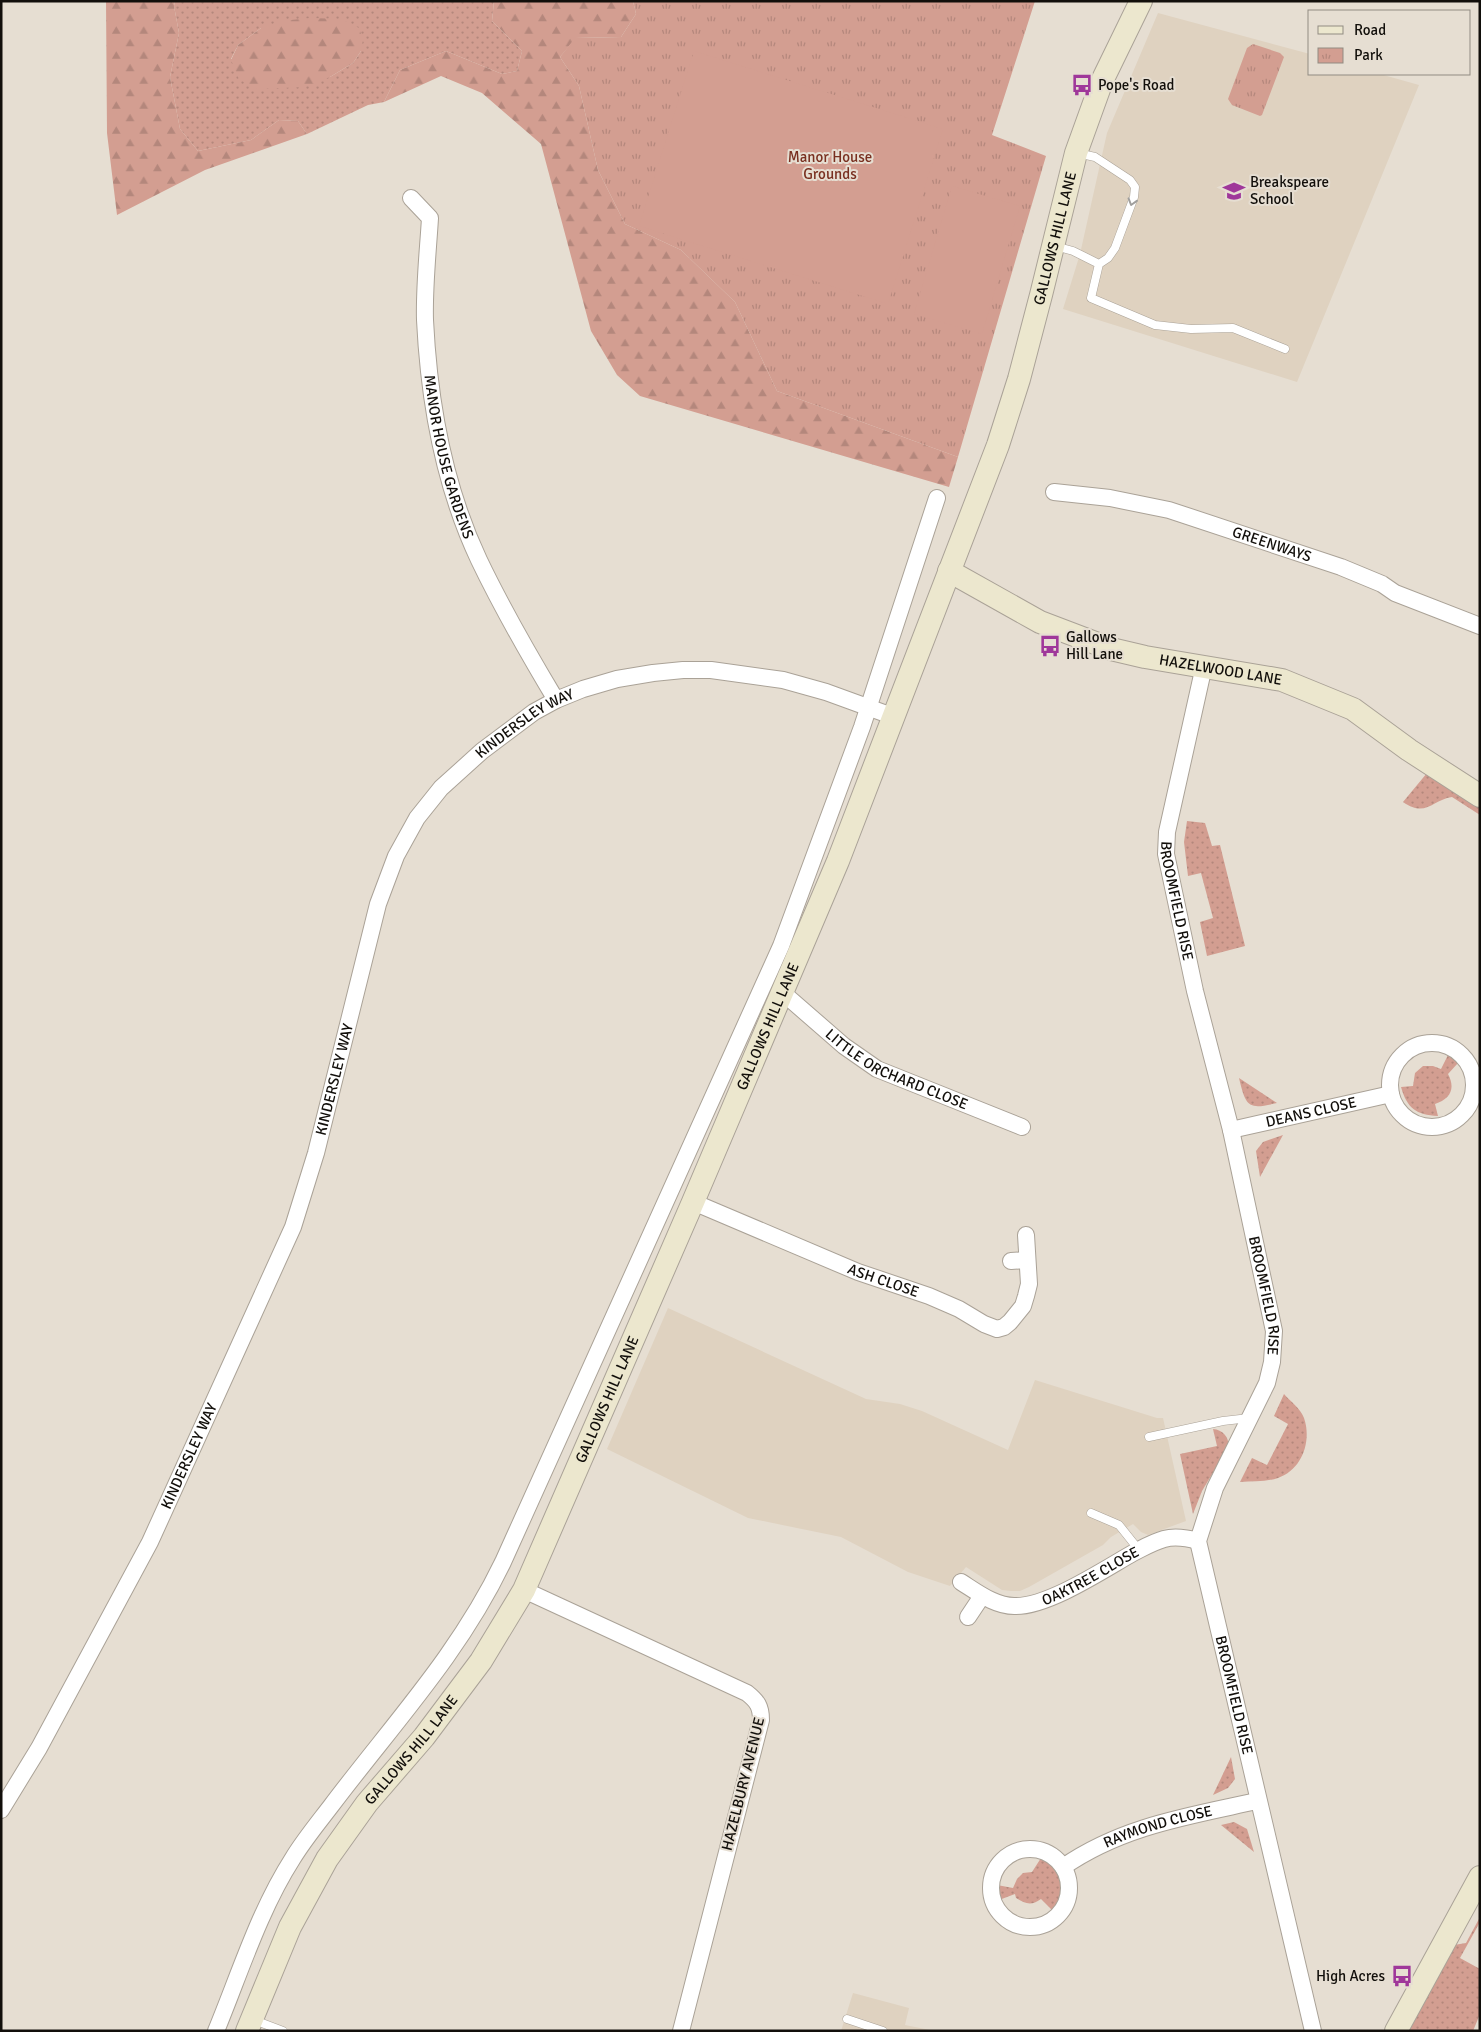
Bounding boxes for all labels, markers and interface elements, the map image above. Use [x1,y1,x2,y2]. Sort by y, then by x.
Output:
legend [1308,10,1471,75]
text: Road [1354,21,1386,39]
text: Park [1354,46,1383,64]
bus stop icon: Pope's Road [1069,72,1095,98]
place label: Pope's Road [1098,76,1174,94]
park label: Manor House Grounds [788,148,872,183]
street label: GALLOWS HILL LANE [1030,170,1080,307]
place label: Breakspeare School [1250,173,1329,208]
school or university icon: Breakspeare School [1221,178,1247,204]
one-way arrow [1127,198,1137,206]
street label: MANOR HOUSE GARDENS [420,374,478,541]
street label: GREENWAYS [1230,523,1314,566]
place label: Gallows Hill Lane [1066,628,1123,663]
bus stop icon: Gallows Hill Lane [1037,633,1063,659]
street label: HAZELWOOD LANE [1158,651,1284,689]
street label: KINDERSLEY WAY [471,685,577,762]
street label: BROOMFIELD RISE [1156,841,1197,962]
street label: GALLOWS HILL LANE [733,960,803,1093]
street label: KINDERSLEY WAY [312,1021,357,1137]
street label: LITTLE ORCHARD CLOSE [822,1025,971,1113]
street label: DEANS CLOSE [1264,1093,1358,1131]
street label: BROOMFIELD RISE [1245,1234,1283,1356]
street label: ASH CLOSE [845,1260,921,1301]
street label: GALLOWS HILL LANE [572,1333,643,1466]
street label: KINDERSLEY WAY [157,1400,221,1512]
street label: OAKTREE CLOSE [1039,1543,1142,1609]
street label: BROOMFIELD RISE [1212,1634,1257,1756]
street label: GALLOWS HILL LANE [361,1691,461,1808]
street label: HAZELBURY AVENUE [718,1715,768,1853]
street label: RAYMOND CLOSE [1101,1802,1214,1852]
bus stop icon: High Acres [1389,1963,1415,1989]
place label: High Acres [1316,1967,1385,1985]

